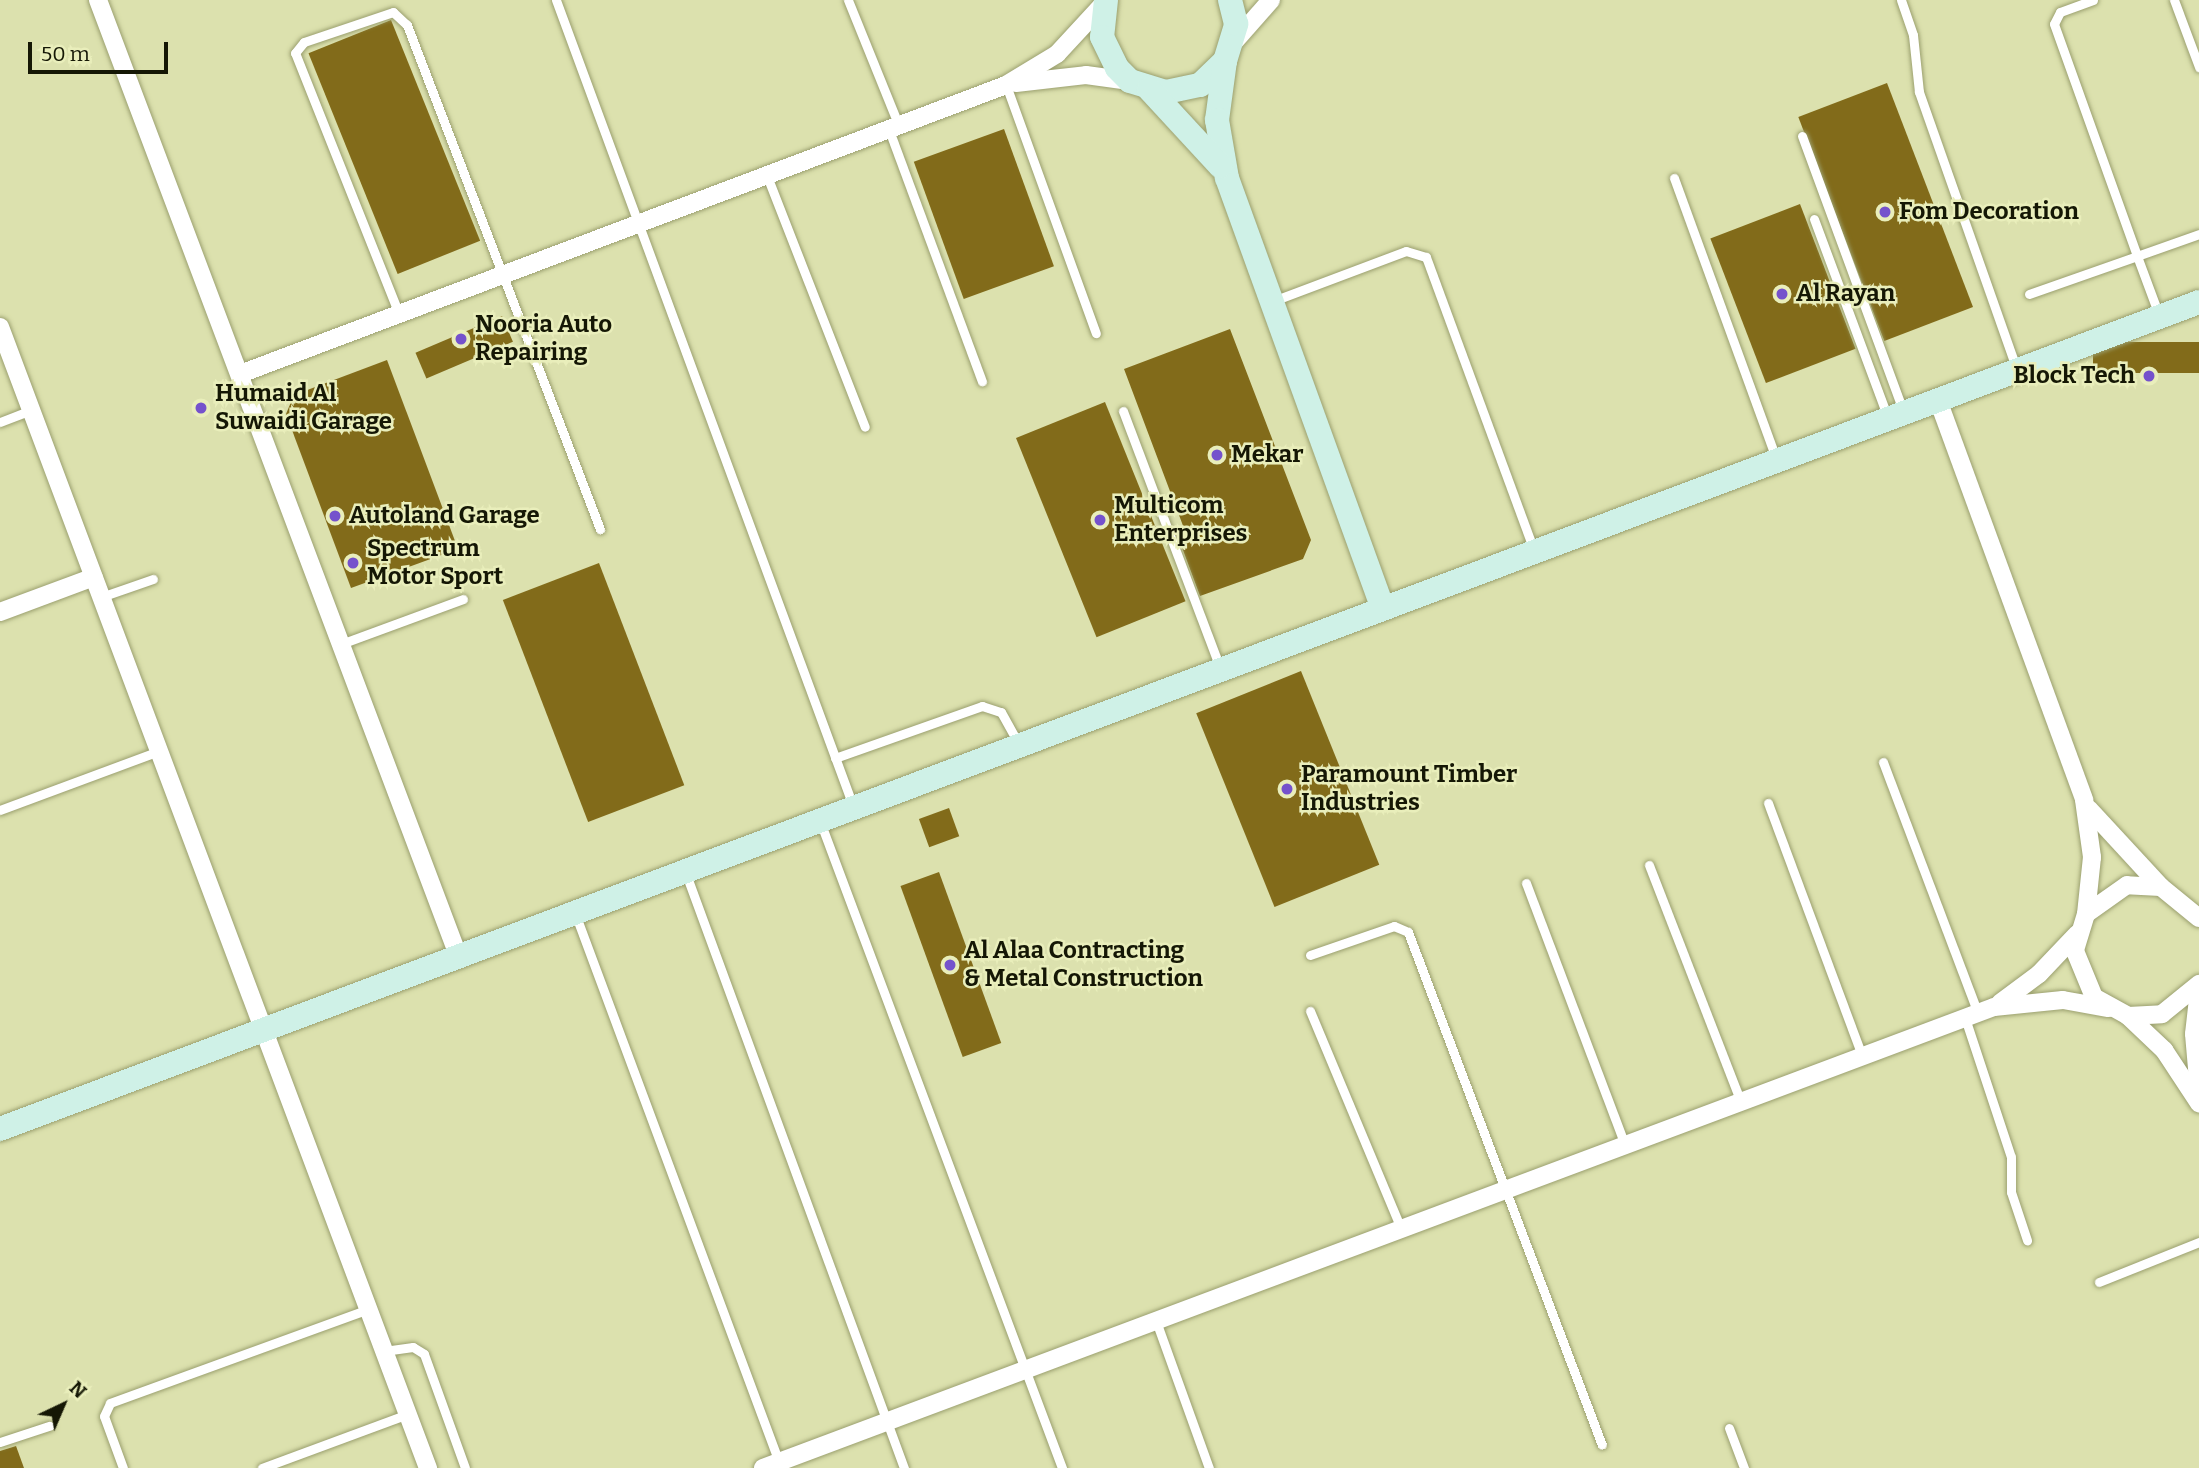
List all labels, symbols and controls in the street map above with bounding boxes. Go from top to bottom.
scale bar [32,28,172,72]
text: 50 m [41,41,90,67]
place label: Fom Decoration [1899,198,2079,226]
marker: Fom Decoration [1877,204,1893,220]
place label: Al Rayan [1796,280,1895,308]
marker: Al Rayan [1774,286,1790,302]
place label: Nooria Auto Repairing [475,311,612,367]
marker: Nooria Auto Repairing [453,331,469,347]
place label: Block Tech [2013,362,2135,390]
marker: Block Tech [2141,368,2157,384]
place label: Humaid Al Suwaidi Garage [215,380,392,436]
marker: Humaid Al Suwaidi Garage [193,400,209,416]
place label: Mekar [1231,441,1303,469]
marker: Mekar [1209,447,1225,463]
place label: Multicom Enterprises [1114,492,1247,548]
place label: Autoland Garage [349,502,540,530]
marker: Autoland Garage [327,508,343,524]
marker: Multicom Enterprises [1092,512,1108,528]
place label: Spectrum Motor Sport [367,535,503,591]
marker: Spectrum Motor Sport [345,555,361,571]
place label: Paramount Timber Industries [1301,761,1517,817]
marker: Paramount Timber Industries [1279,781,1295,797]
place label: Al Alaa Contracting & Metal Construction [964,937,1203,993]
marker: Al Alaa Contracting & Metal Construction [942,957,958,973]
north arrow [28,1370,98,1440]
text: N [65,1376,91,1403]

